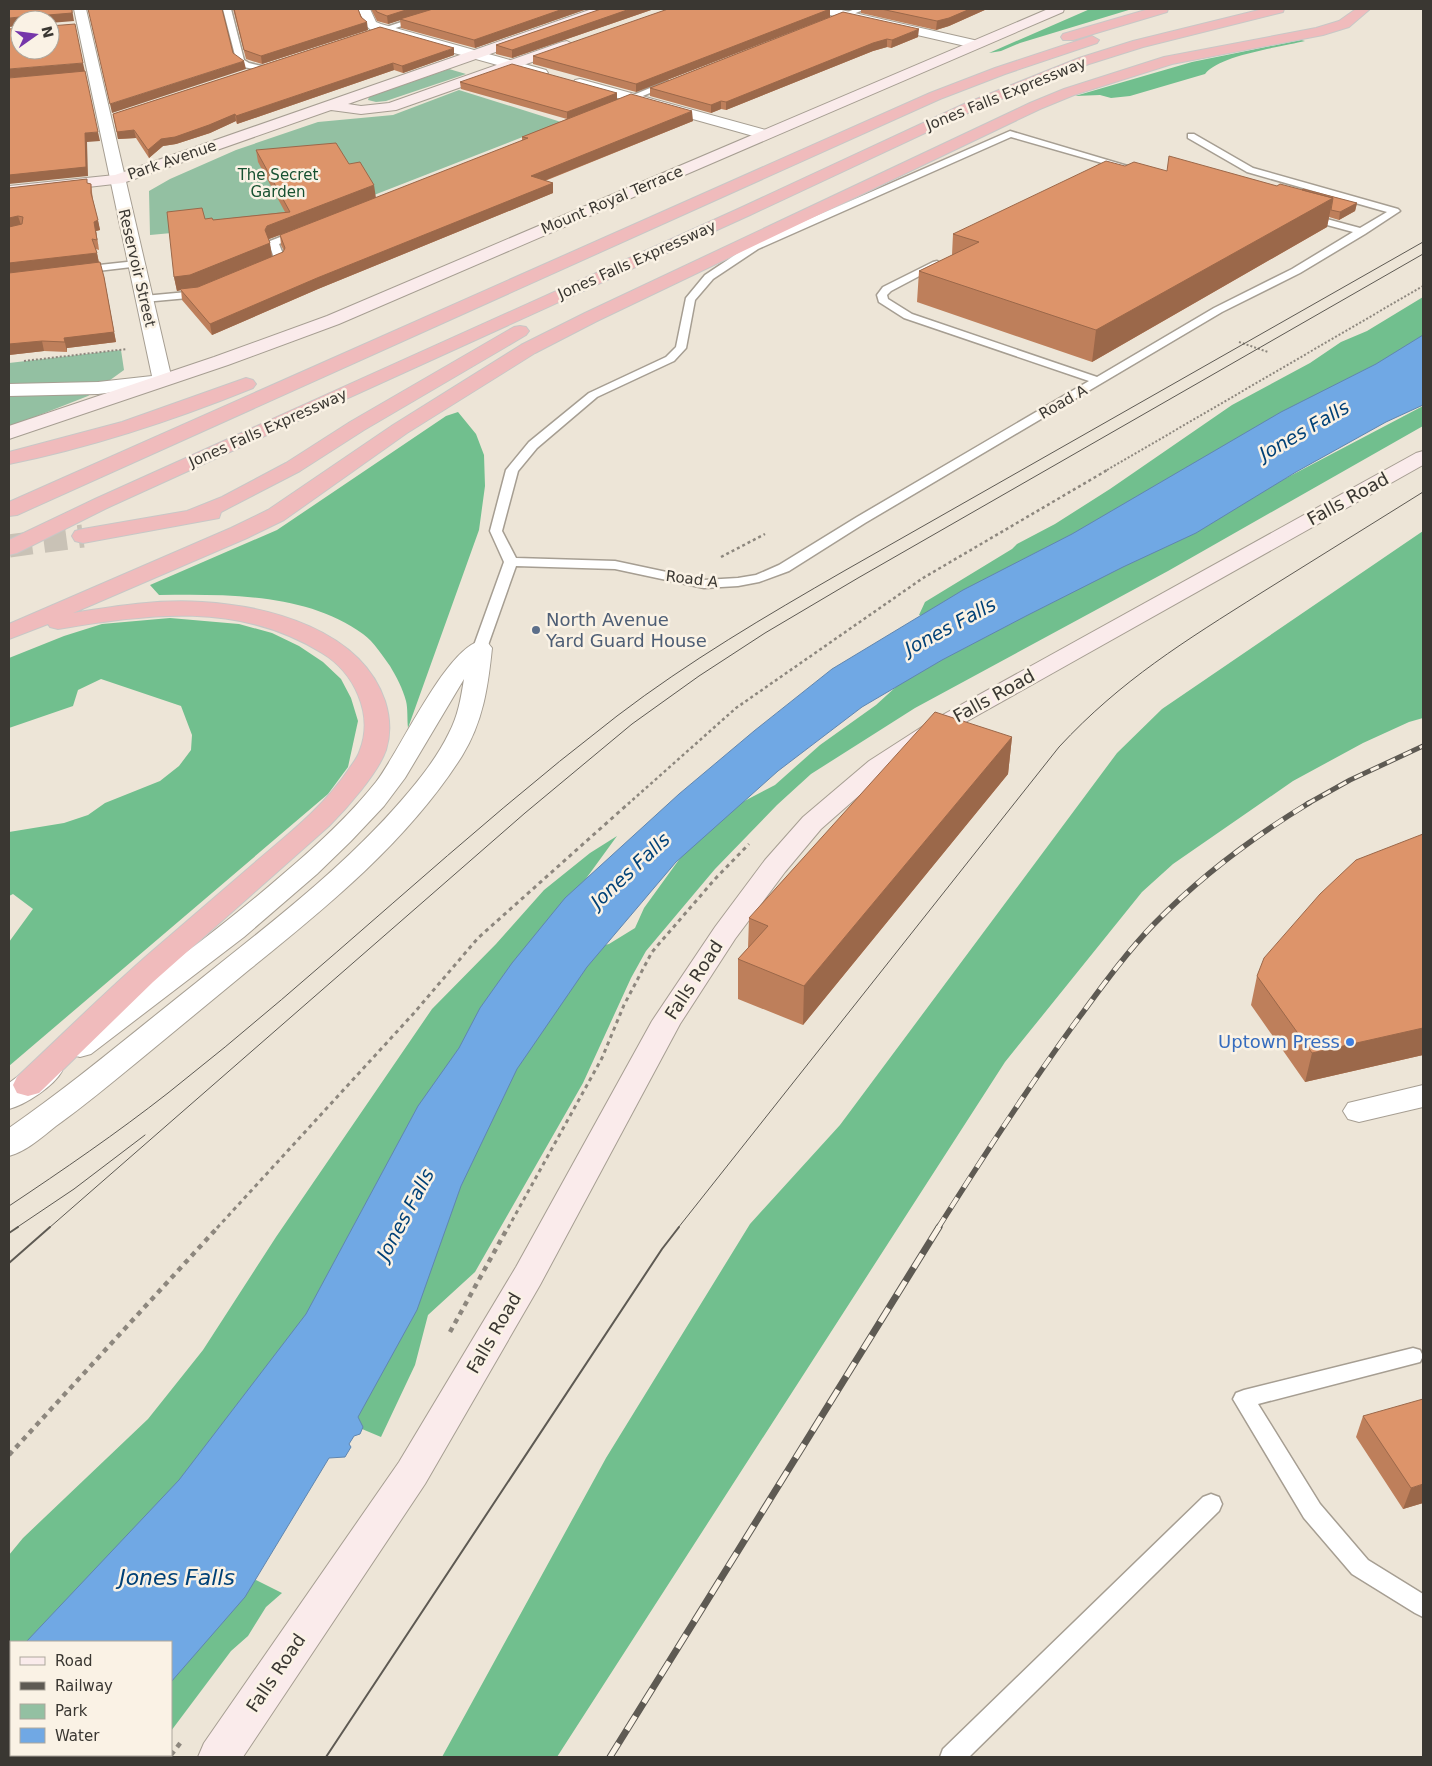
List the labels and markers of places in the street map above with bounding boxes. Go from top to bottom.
place label: North Avenue Yard Guard House [545,609,707,651]
marker: North Avenue Yard Guard House [530,624,542,636]
place label: Uptown Press [1218,1031,1340,1052]
marker: Uptown Press [1344,1036,1356,1048]

